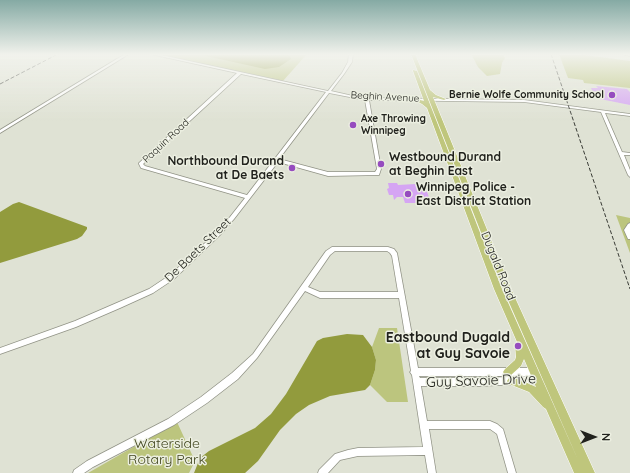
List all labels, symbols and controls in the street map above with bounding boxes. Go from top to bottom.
street label: Beghin Avenue [350,89,420,105]
place label: Bernie Wolfe Community School [449,89,604,101]
marker: Bernie Wolfe Community School [607,90,617,100]
place label: Axe Throwing Winnipeg [361,113,426,136]
street label: Paquin Road [140,116,192,166]
marker: Axe Throwing Winnipeg [348,120,358,130]
place label: Westbound Durand at Beghin East [389,150,501,178]
place label: Northbound Durand at De Baets [168,154,284,182]
marker: Westbound Durand at Beghin East [376,159,386,169]
marker: Northbound Durand at De Baets [287,163,297,173]
place label: Winnipeg Police - East District Station [416,180,531,208]
marker: Winnipeg Police - East District Station [403,189,413,199]
street label: De Baets Street [162,215,234,285]
street label: Dugald Road [478,229,518,303]
place label: Eastbound Dugald at Guy Savoie [386,330,510,362]
marker: Eastbound Dugald at Guy Savoie [513,341,523,351]
street label: Guy Savoie Drive [426,371,536,391]
north arrow [574,417,614,457]
text: N [599,433,613,441]
park label: Waterside Rotary Park [128,436,206,468]

